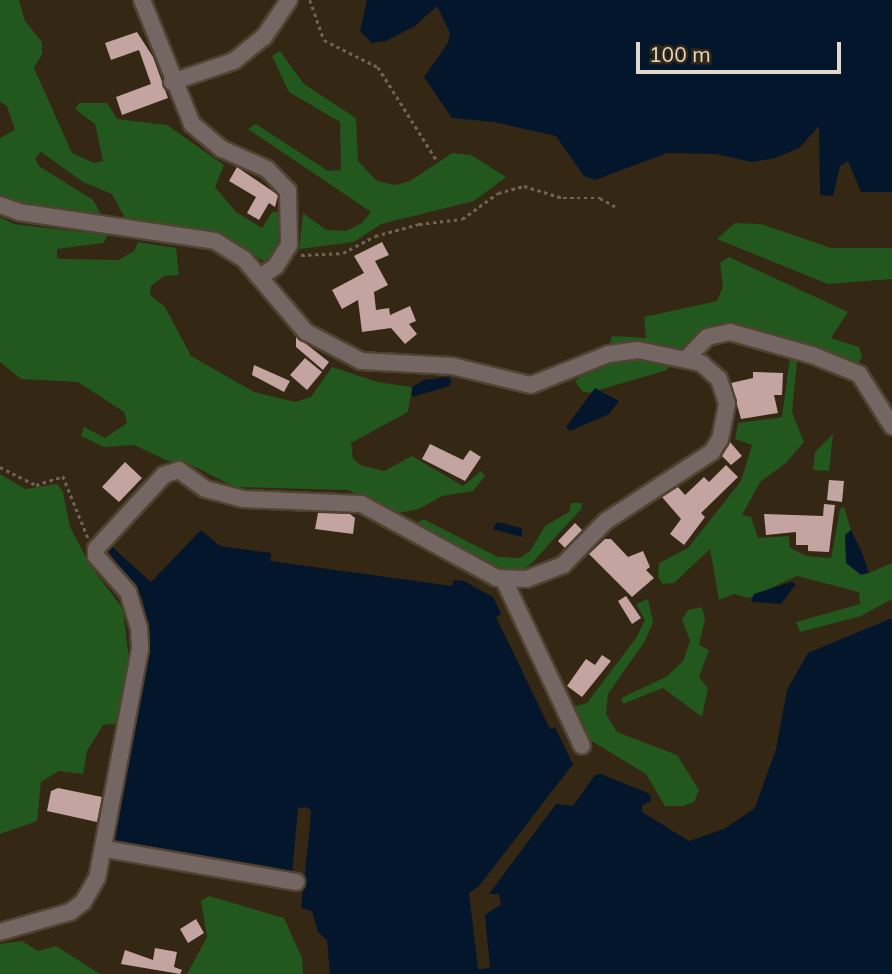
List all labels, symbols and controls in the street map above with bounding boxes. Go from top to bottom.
scale bar [640,28,845,72]
text: 100 m [649,41,711,67]

